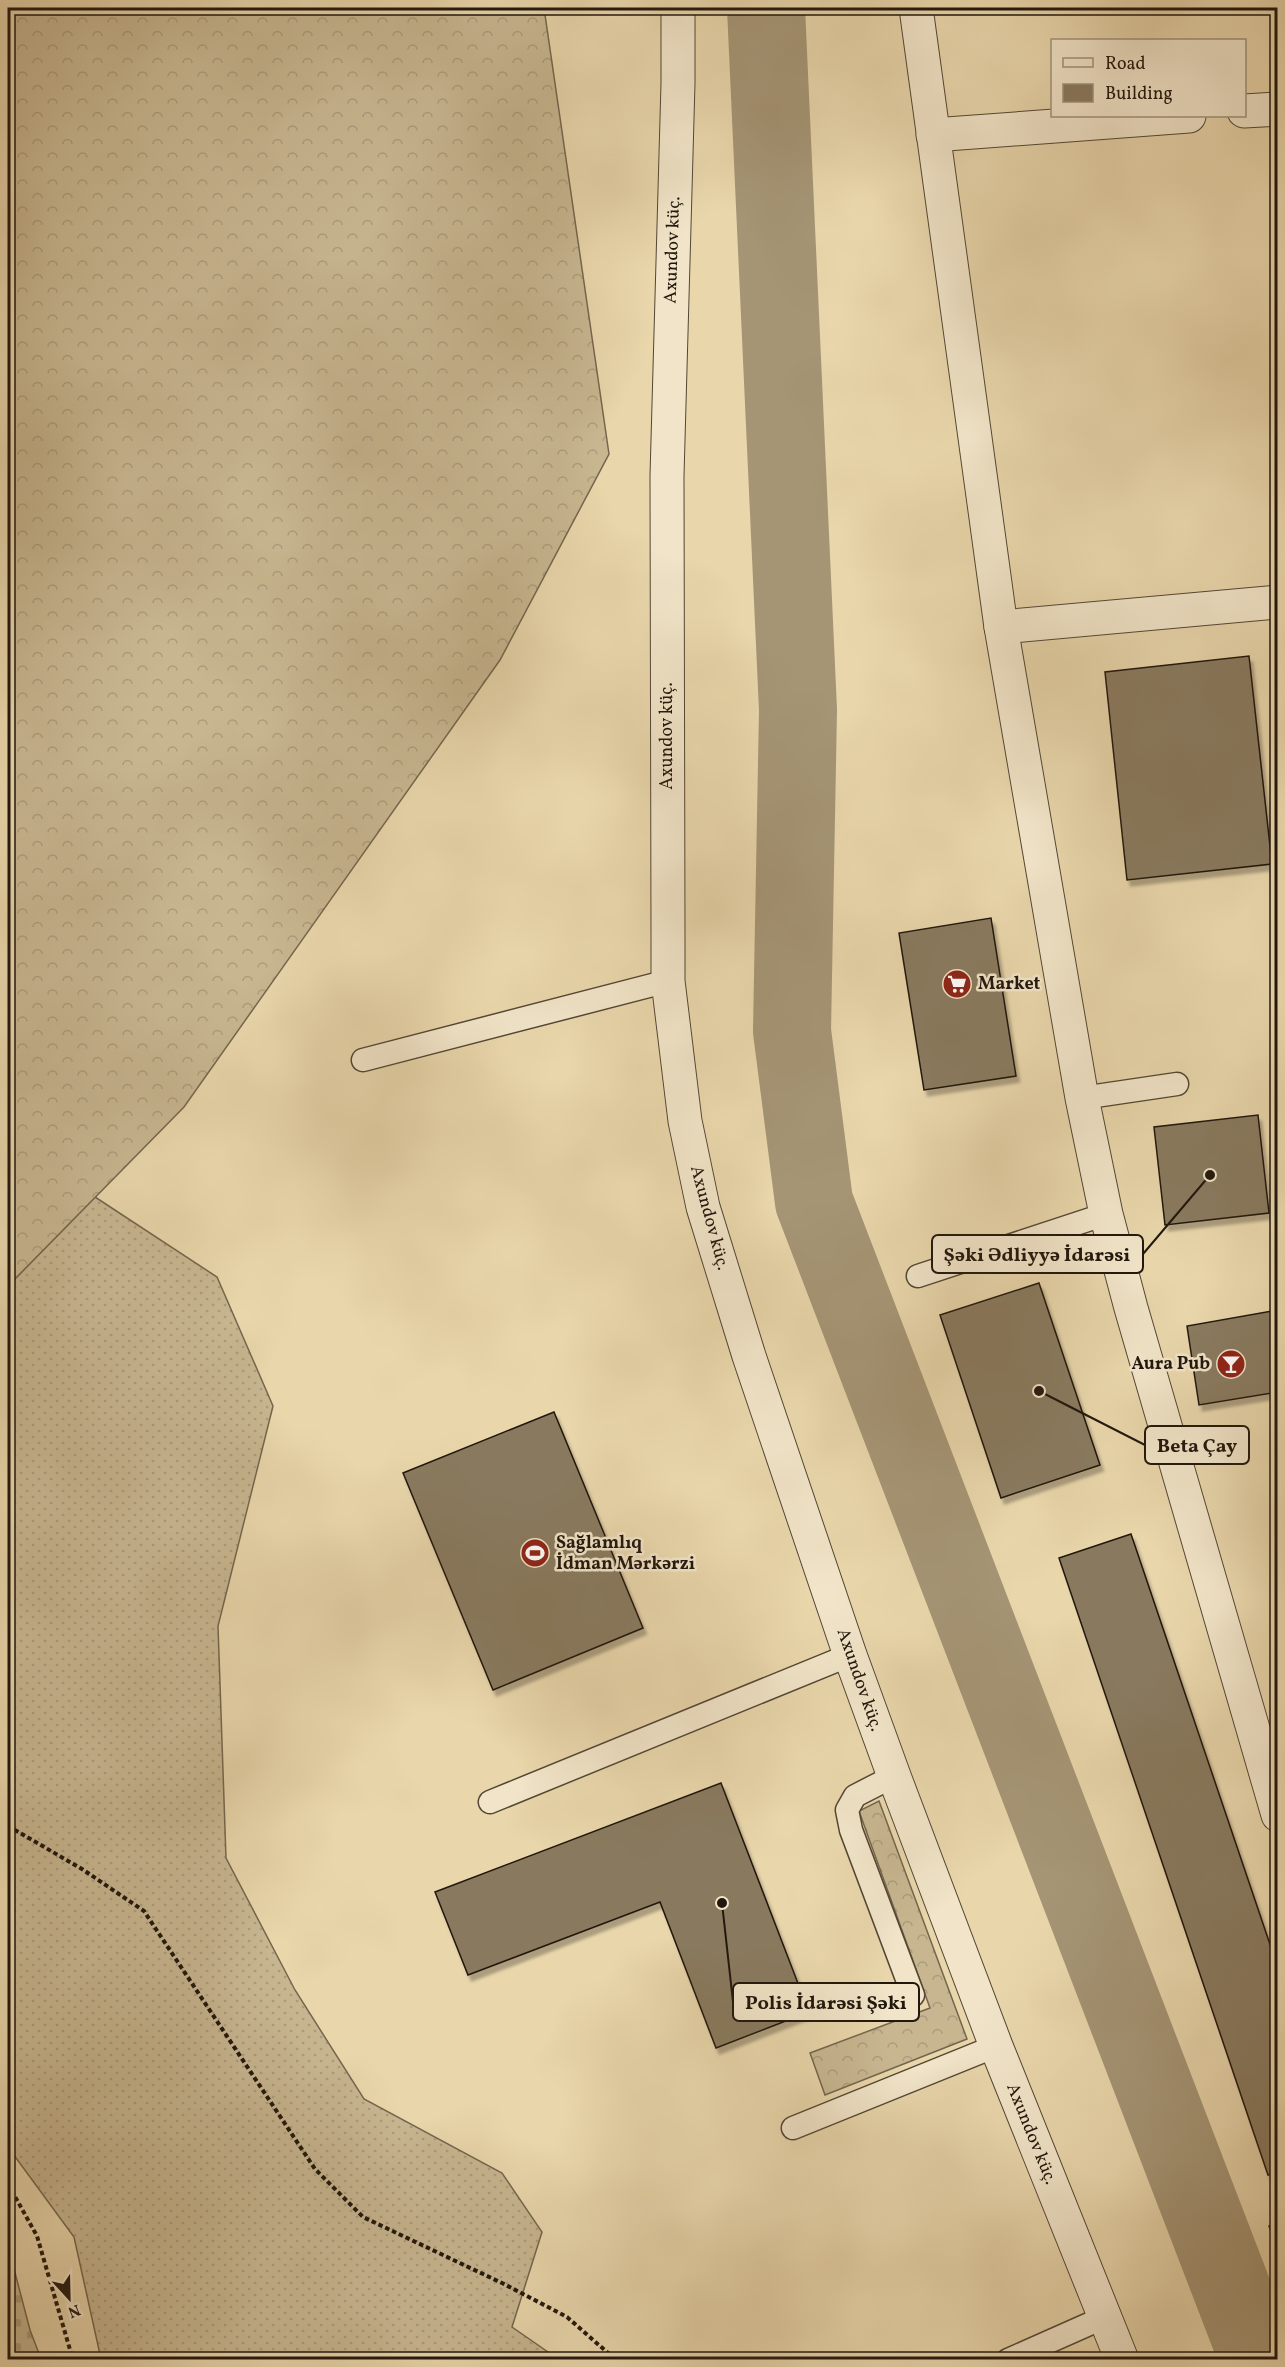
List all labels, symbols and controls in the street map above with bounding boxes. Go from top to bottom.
legend [1051,39,1246,117]
text: Road [1105,52,1146,77]
text: Building [1105,82,1173,107]
street label: Axundov küç. [659,196,687,304]
street label: Axundov küç. [655,682,680,790]
supermarket icon: Market [941,968,973,1000]
place label: Market [978,972,1041,997]
street label: Axundov küç. [683,1163,735,1273]
callout: Şəki Ədliyyə İdarəsi [932,1235,1143,1273]
text: Şəki Ədliyyə İdarəsi [944,1242,1130,1270]
bar icon: Aura Pub [1215,1348,1247,1380]
place label: Aura Pub [1132,1352,1210,1377]
callout: Beta Çay [1145,1426,1249,1464]
text: Beta Çay [1157,1433,1237,1461]
place label: Sağlamlıq İdman Mərkərzi [556,1531,695,1577]
sports icon: Sağlamlıq İdman Mərkərzi [519,1537,551,1569]
street label: Axundov küç. [830,1625,888,1735]
callout: Polis İdarəsi Şəki [733,1983,919,2021]
text: Polis İdarəsi Şəki [745,1990,907,2018]
street label: Axundov küç. [999,2080,1063,2188]
north arrow [39,2268,99,2328]
text: N [64,2298,83,2323]

